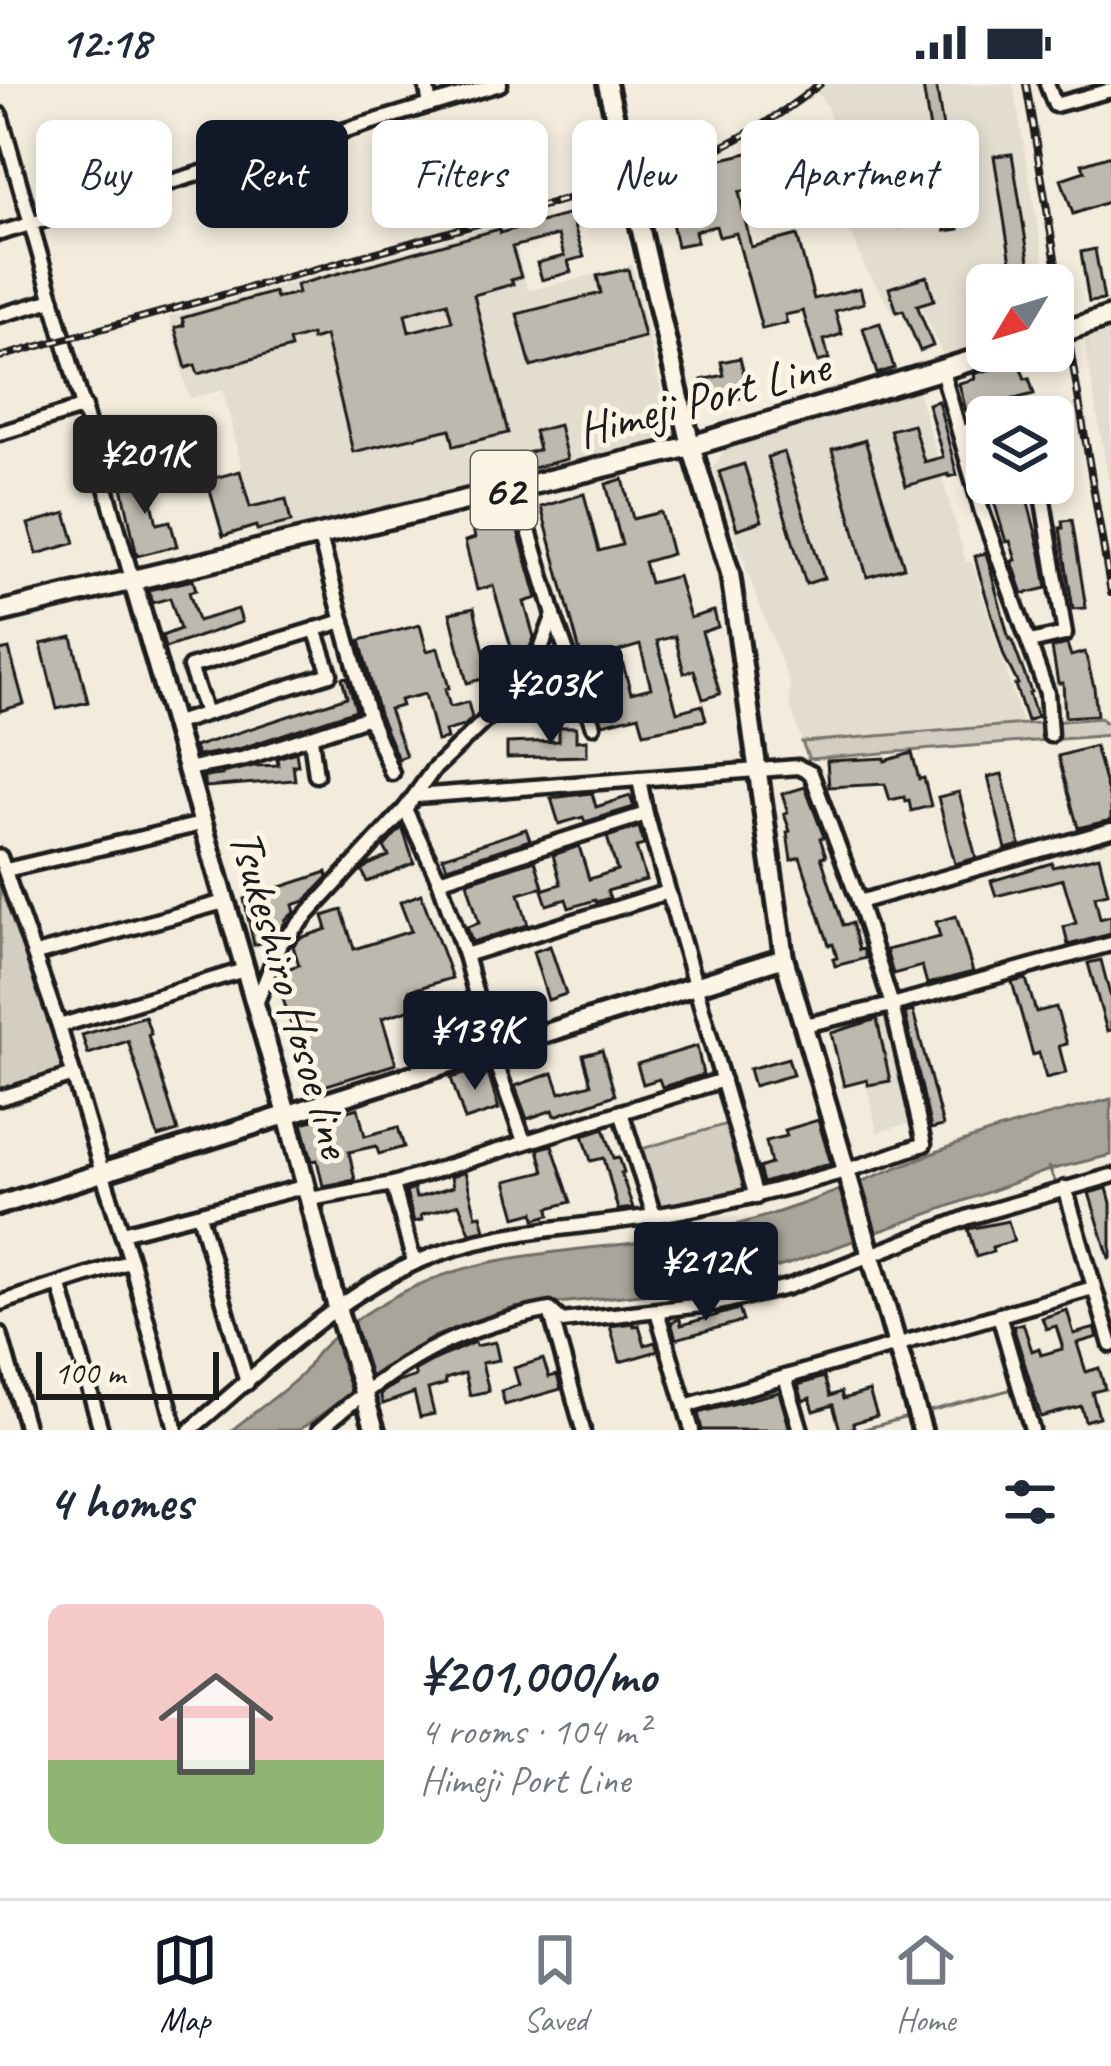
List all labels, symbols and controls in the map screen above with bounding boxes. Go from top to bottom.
text: 12:18 [60,14,150,71]
chip: Buy [36,120,172,228]
chip: Rent [196,120,348,228]
chip: Filters [372,120,548,228]
chip: New [572,120,717,228]
chip: Apartment [741,120,979,228]
north arrow [966,264,1074,372]
map controls [966,264,1074,504]
street label: Himeji Port Line [570,335,839,460]
button: layers [966,396,1074,504]
pin: ¥201K [61,415,229,517]
text: ¥201K [100,429,190,478]
road number: 62 [471,451,537,529]
pin: ¥203K [467,645,635,747]
text: ¥203K [506,659,596,708]
street label: Tsukeshiro Hosoe line [216,822,367,1167]
pin: ¥139K [391,991,559,1093]
text: ¥139K [430,1005,520,1054]
pin: ¥212K [622,1222,790,1324]
text: ¥212K [661,1236,751,1285]
scale bar [36,1346,219,1399]
text: 100 m [54,1352,125,1394]
icon: filters [997,1469,1063,1535]
text: 4 homes [48,1470,192,1534]
text: ¥201,000/mo [420,1643,656,1707]
icon: home [144,1652,288,1796]
text: 4 rooms · 104 m² [420,1707,648,1756]
text: Himeji Port Line [420,1756,630,1805]
tab: Map [152,1927,218,2041]
tab: Saved [522,1927,588,2041]
tab: Home [893,1927,959,2041]

